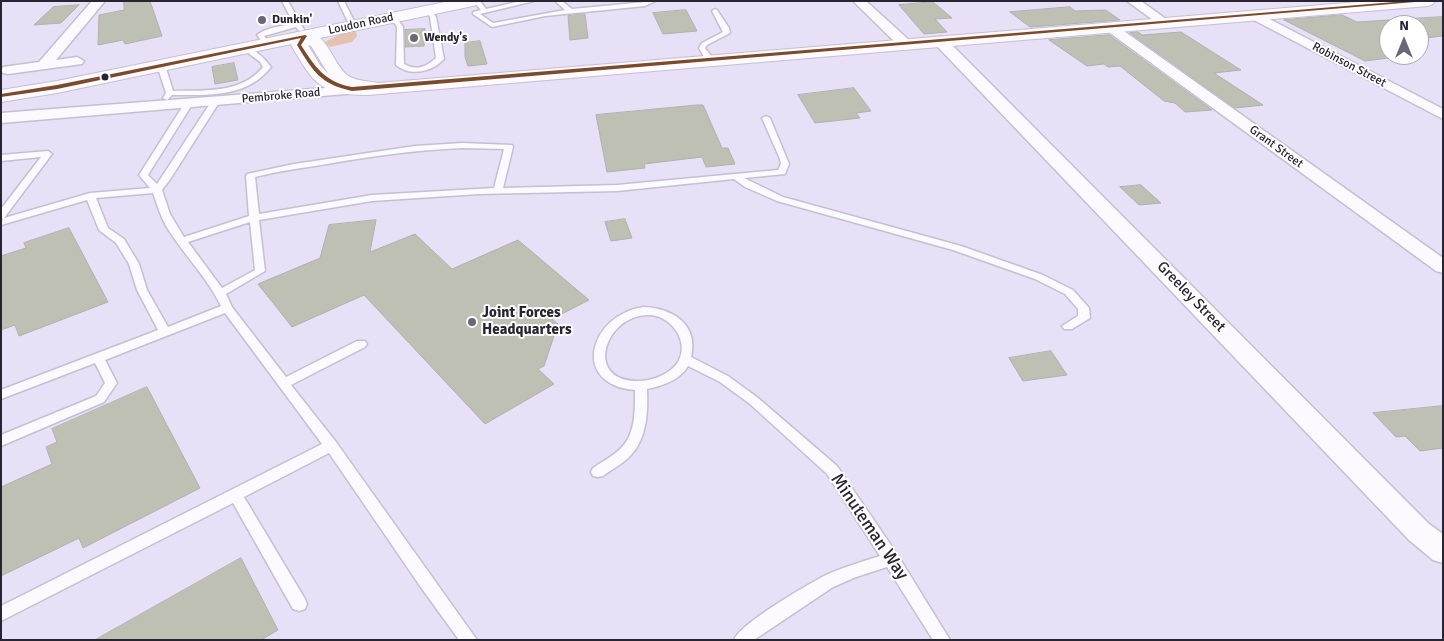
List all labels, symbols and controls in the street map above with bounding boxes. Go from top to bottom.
street label: Loudon Road [327,10,395,38]
place label: Dunkin' [272,13,312,27]
marker: Dunkin' [256,14,268,26]
north arrow [1379,15,1429,65]
text: N [1399,17,1409,34]
place label: Wendy's [424,31,467,45]
marker: Wendy's [408,32,420,44]
street label: Robinson Street [1310,40,1388,90]
unlabelled marker [100,72,110,82]
street label: Pembroke Road [241,85,321,107]
street label: Grant Street [1246,123,1306,171]
street label: Greeley Street [1153,258,1229,336]
place label: Joint Forces Headquarters [482,304,572,339]
marker: Joint Forces Headquarters [466,316,478,328]
street label: Minuteman Way [826,470,912,584]

